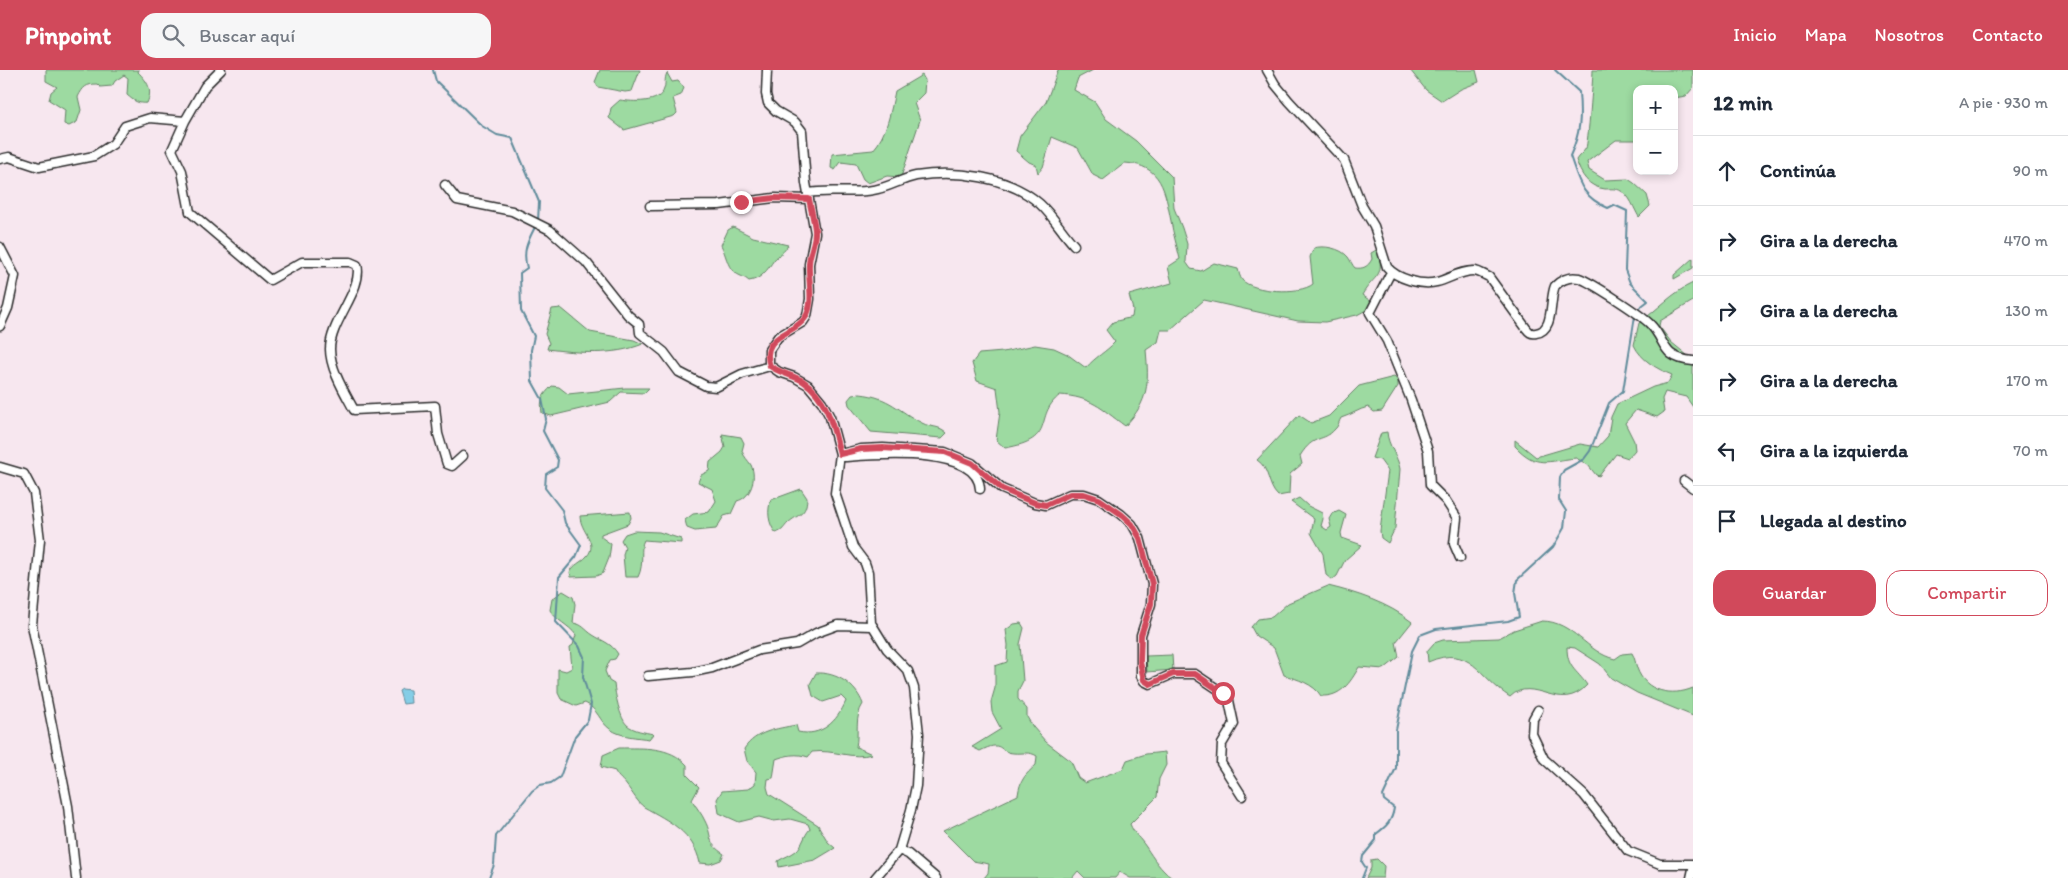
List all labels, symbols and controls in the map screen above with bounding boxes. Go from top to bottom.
search box [141,13,491,58]
text: Pinpoint [25,21,111,50]
icon: search [159,21,187,49]
text: Buscar aquí [199,24,295,47]
text: Inicio [1733,24,1777,46]
text: Mapa [1805,24,1847,46]
text: Nosotros [1875,24,1944,46]
text: Contacto [1972,24,2043,46]
map controls [1633,85,1678,175]
button: + [1633,85,1678,130]
text: 12 min [1713,90,1773,115]
text: A pie · 930 m [1959,93,2048,112]
button: − [1633,130,1678,175]
icon: ahead [1713,157,1741,185]
text: Continúa [1760,159,1836,182]
text: 90 m [2013,161,2048,180]
route end [730,191,753,214]
icon: right [1713,227,1741,255]
text: Gira a la derecha [1760,229,1898,252]
text: 470 m [2004,231,2048,250]
icon: right [1713,297,1741,325]
text: Gira a la derecha [1760,299,1898,322]
text: 130 m [2005,301,2048,320]
icon: right [1713,367,1741,395]
text: Gira a la derecha [1760,369,1898,392]
text: 170 m [2006,371,2048,390]
icon: left [1713,437,1741,465]
text: Gira a la izquierda [1760,439,1908,462]
text: 70 m [2013,441,2048,460]
icon: arrive [1713,507,1741,535]
text: Llegada al destino [1760,509,1907,532]
button: Guardar [1713,570,1876,616]
button: Compartir [1886,570,2048,616]
route start [1212,682,1235,705]

